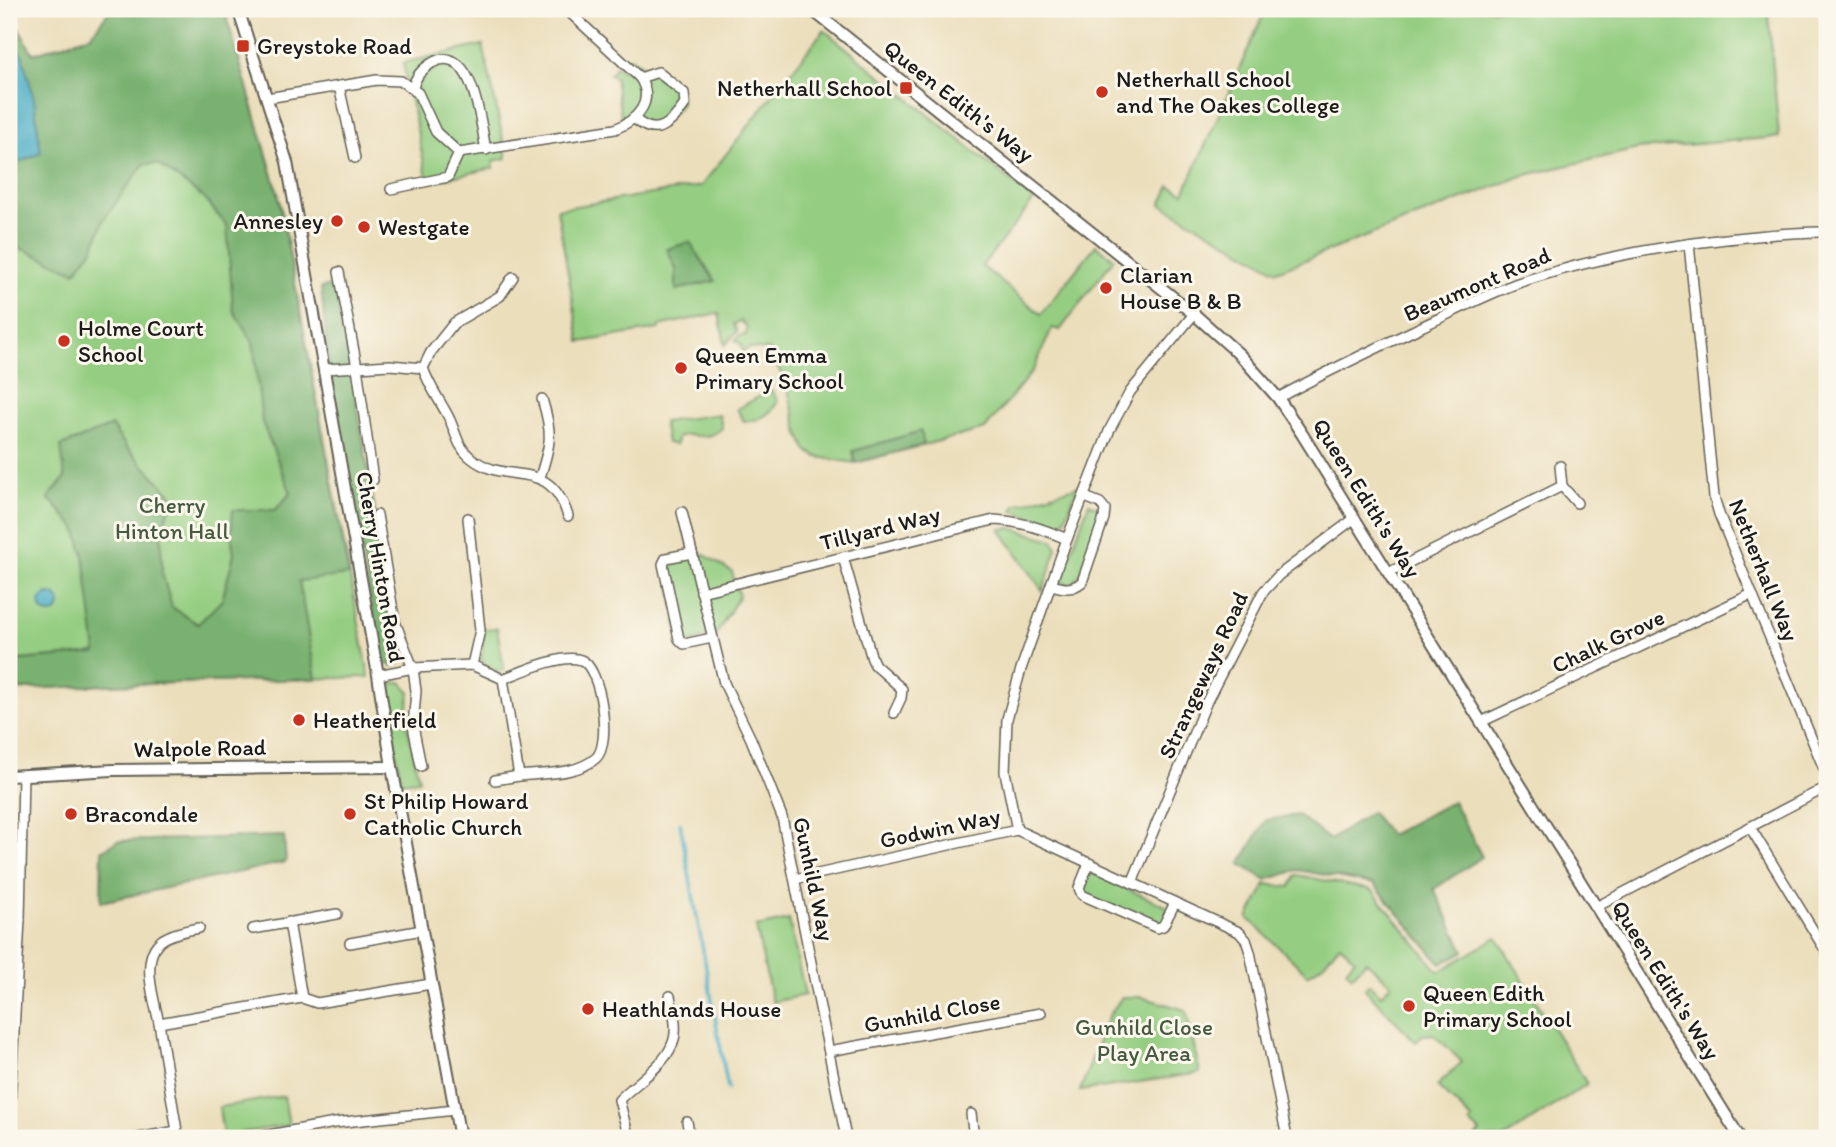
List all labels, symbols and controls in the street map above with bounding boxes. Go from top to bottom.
place label: Greystoke Road [257,32,412,60]
street label: Queen Edith's Way [878,34,1040,168]
marker: Greystoke Road [235,38,251,54]
place label: Netherhall School and The Oakes College [1116,65,1340,119]
place label: Netherhall School [717,74,892,102]
marker: Netherhall School [898,80,914,96]
marker: Netherhall School and The Oakes College [1094,84,1110,100]
place label: Annesley [233,207,323,235]
marker: Annesley [329,213,345,229]
place label: Westgate [378,213,470,241]
marker: Westgate [356,219,372,235]
street label: Beaumont Road [1399,240,1555,328]
place label: Clarian House B & B [1120,261,1242,315]
marker: Clarian House B & B [1098,280,1114,296]
place label: Holme Court School [78,314,204,368]
marker: Holme Court School [56,333,72,349]
place label: Queen Emma Primary School [695,341,844,395]
marker: Queen Emma Primary School [673,360,689,376]
street label: Queen Edith's Way [1307,413,1427,583]
street label: Cherry Hinton Road [350,469,412,665]
park label: Cherry Hinton Hall [115,491,230,545]
street label: Netherhall Way [1723,495,1805,645]
street label: Tillyard Way [817,499,943,556]
street label: Strangeways Road [1152,587,1254,763]
street label: Chalk Grove [1547,603,1669,679]
place label: Heatherfield [313,706,436,734]
marker: Heatherfield [291,712,307,728]
street label: Walpole Road [133,733,267,763]
place label: St Philip Howard Catholic Church [364,787,529,841]
place label: Bracondale [85,800,198,828]
street label: Godwin Way [877,802,1003,854]
marker: Bracondale [63,806,79,822]
marker: St Philip Howard Catholic Church [342,806,358,822]
street label: Gunhild Way [787,814,841,944]
street label: Queen Edith's Way [1606,895,1726,1065]
place label: Queen Edith Primary School [1423,979,1572,1033]
street label: Gunhild Close [862,987,1002,1039]
place label: Heathlands House [602,995,781,1023]
marker: Queen Edith Primary School [1401,998,1417,1014]
marker: Heathlands House [580,1001,596,1017]
park label: Gunhild Close Play Area [1075,1013,1213,1067]

